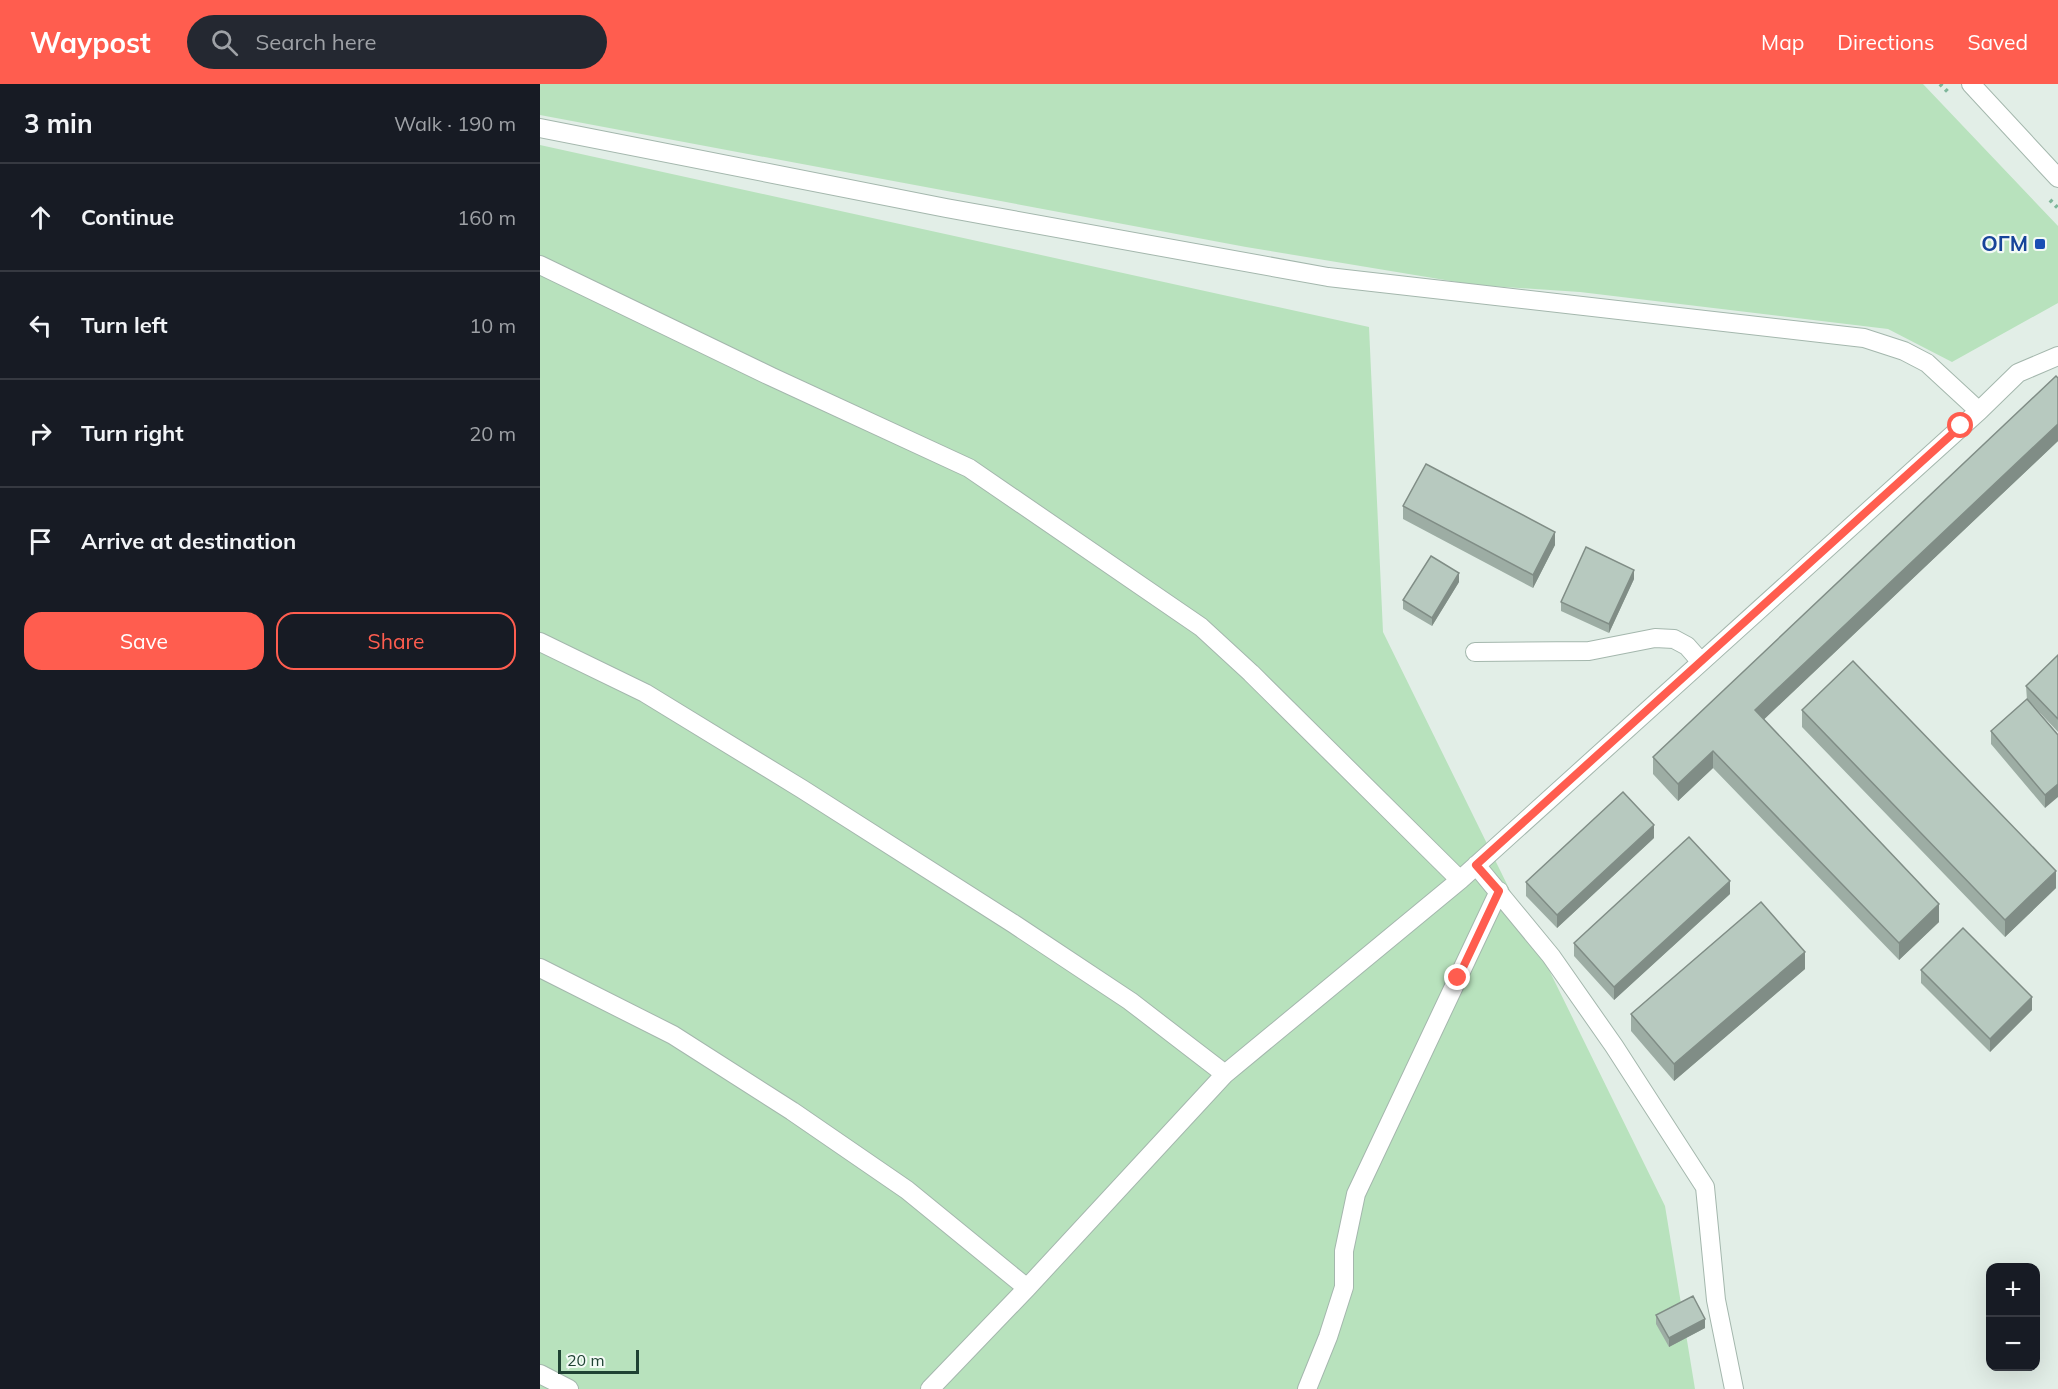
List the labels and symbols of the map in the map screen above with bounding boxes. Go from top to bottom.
place label: ОГМ [1981,230,2028,256]
marker: ОГМ [2033,237,2047,251]
route start [1947,412,1973,438]
route end [1444,964,1470,990]
scale bar [558,1347,639,1374]

